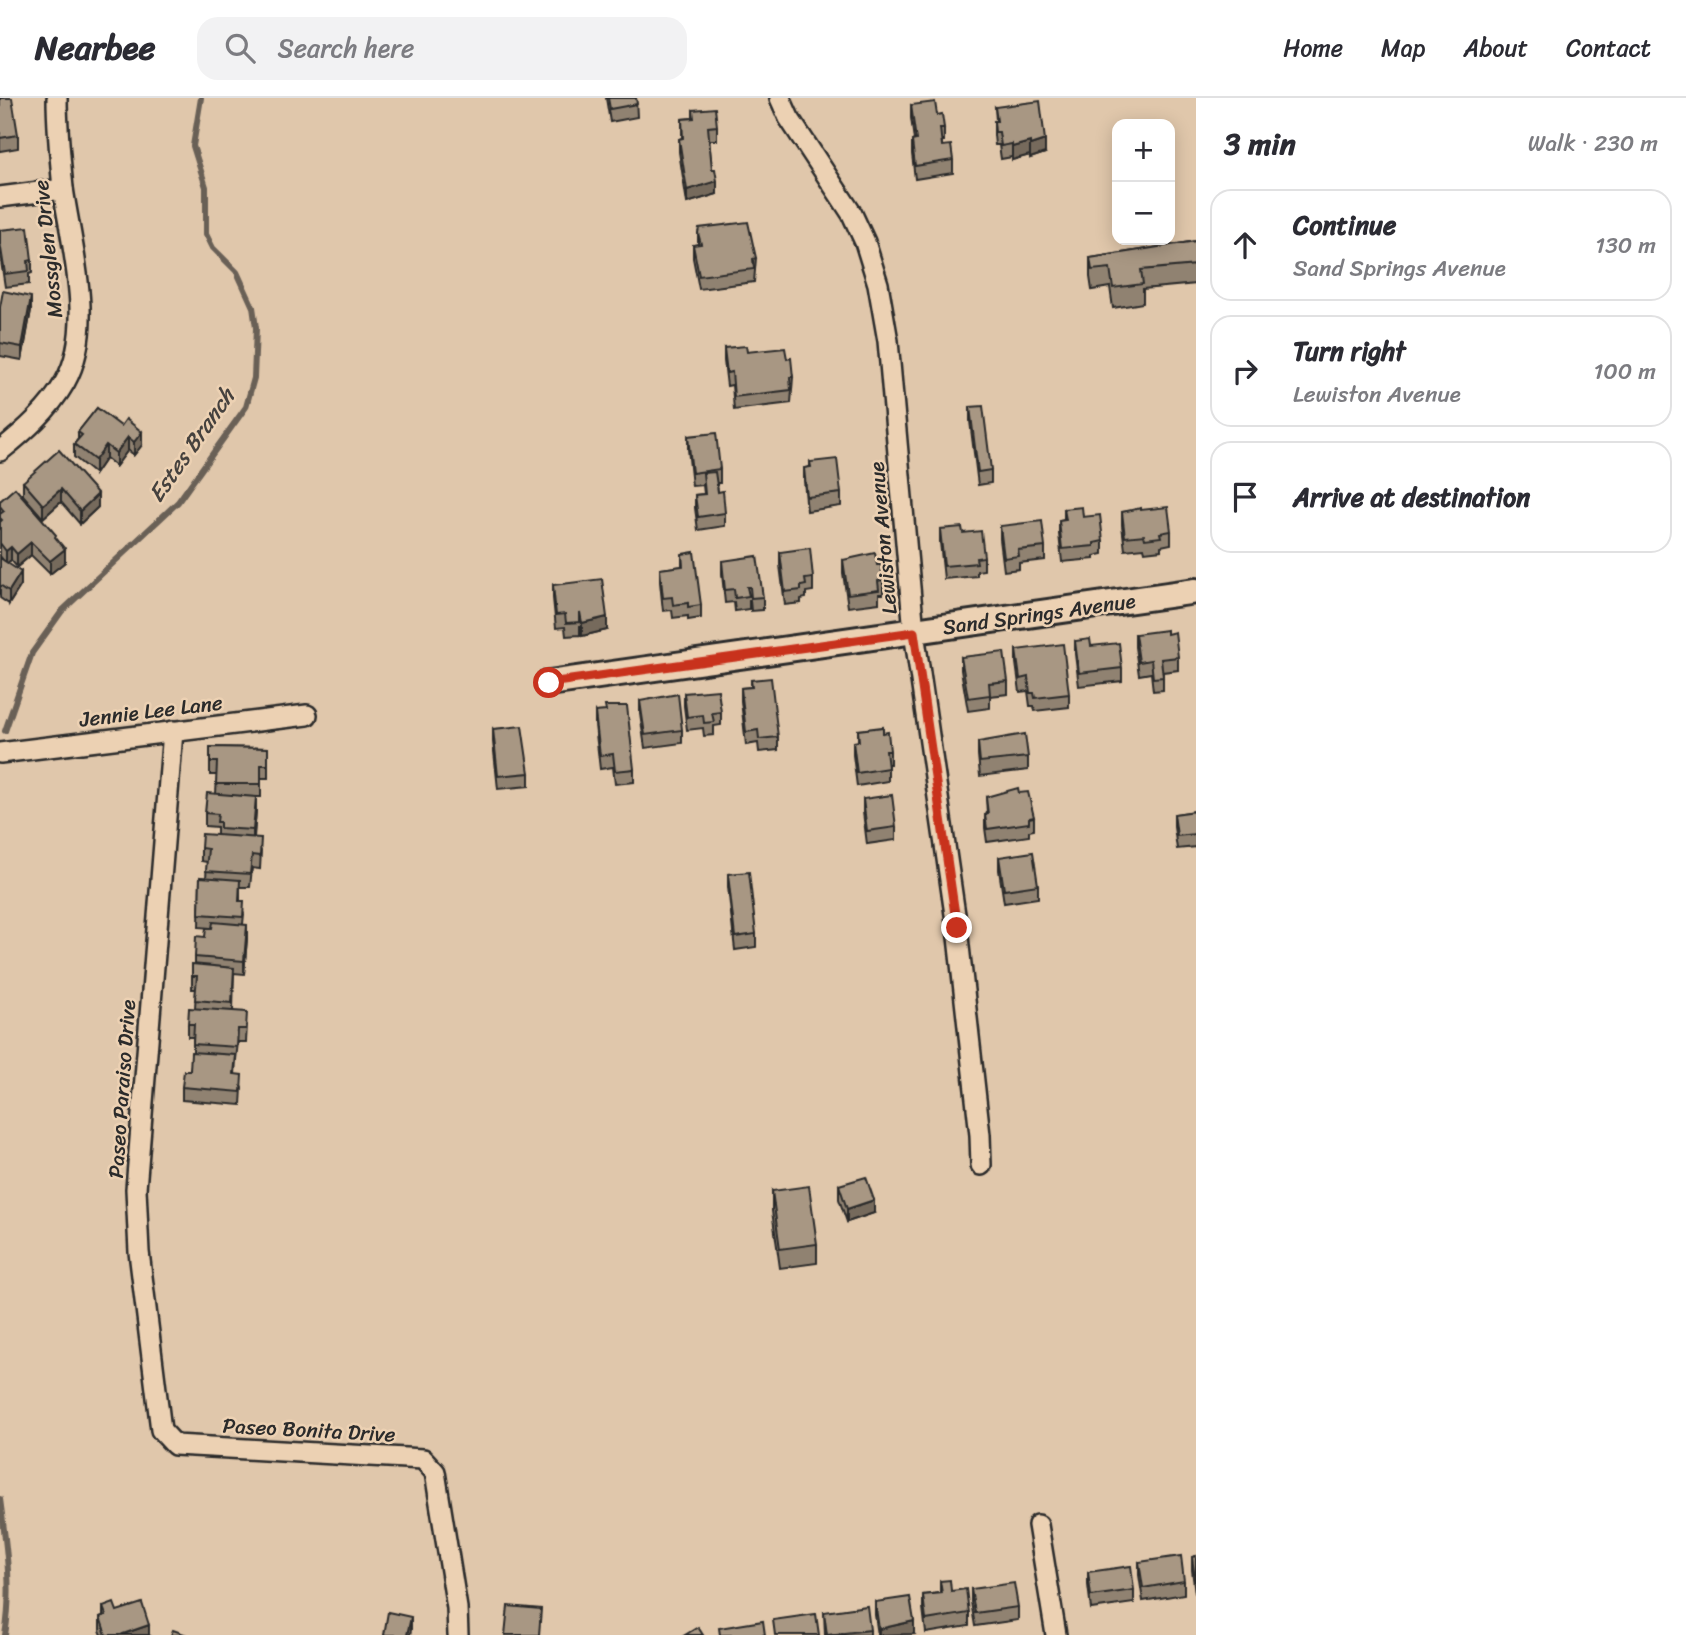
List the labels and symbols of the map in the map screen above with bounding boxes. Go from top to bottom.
street label: Mossglen Drive [22,178,74,320]
water label: Estes Branch [137,378,247,511]
street label: Lewiston Avenue [857,460,909,616]
street label: Sand Springs Avenue [940,582,1138,646]
route start [533,667,564,698]
street label: Jennie Lee Lane [76,683,225,739]
route end [941,912,972,943]
street label: Paseo Paraiso Drive [97,998,147,1180]
street label: Paseo Bonita Drive [222,1407,396,1454]

